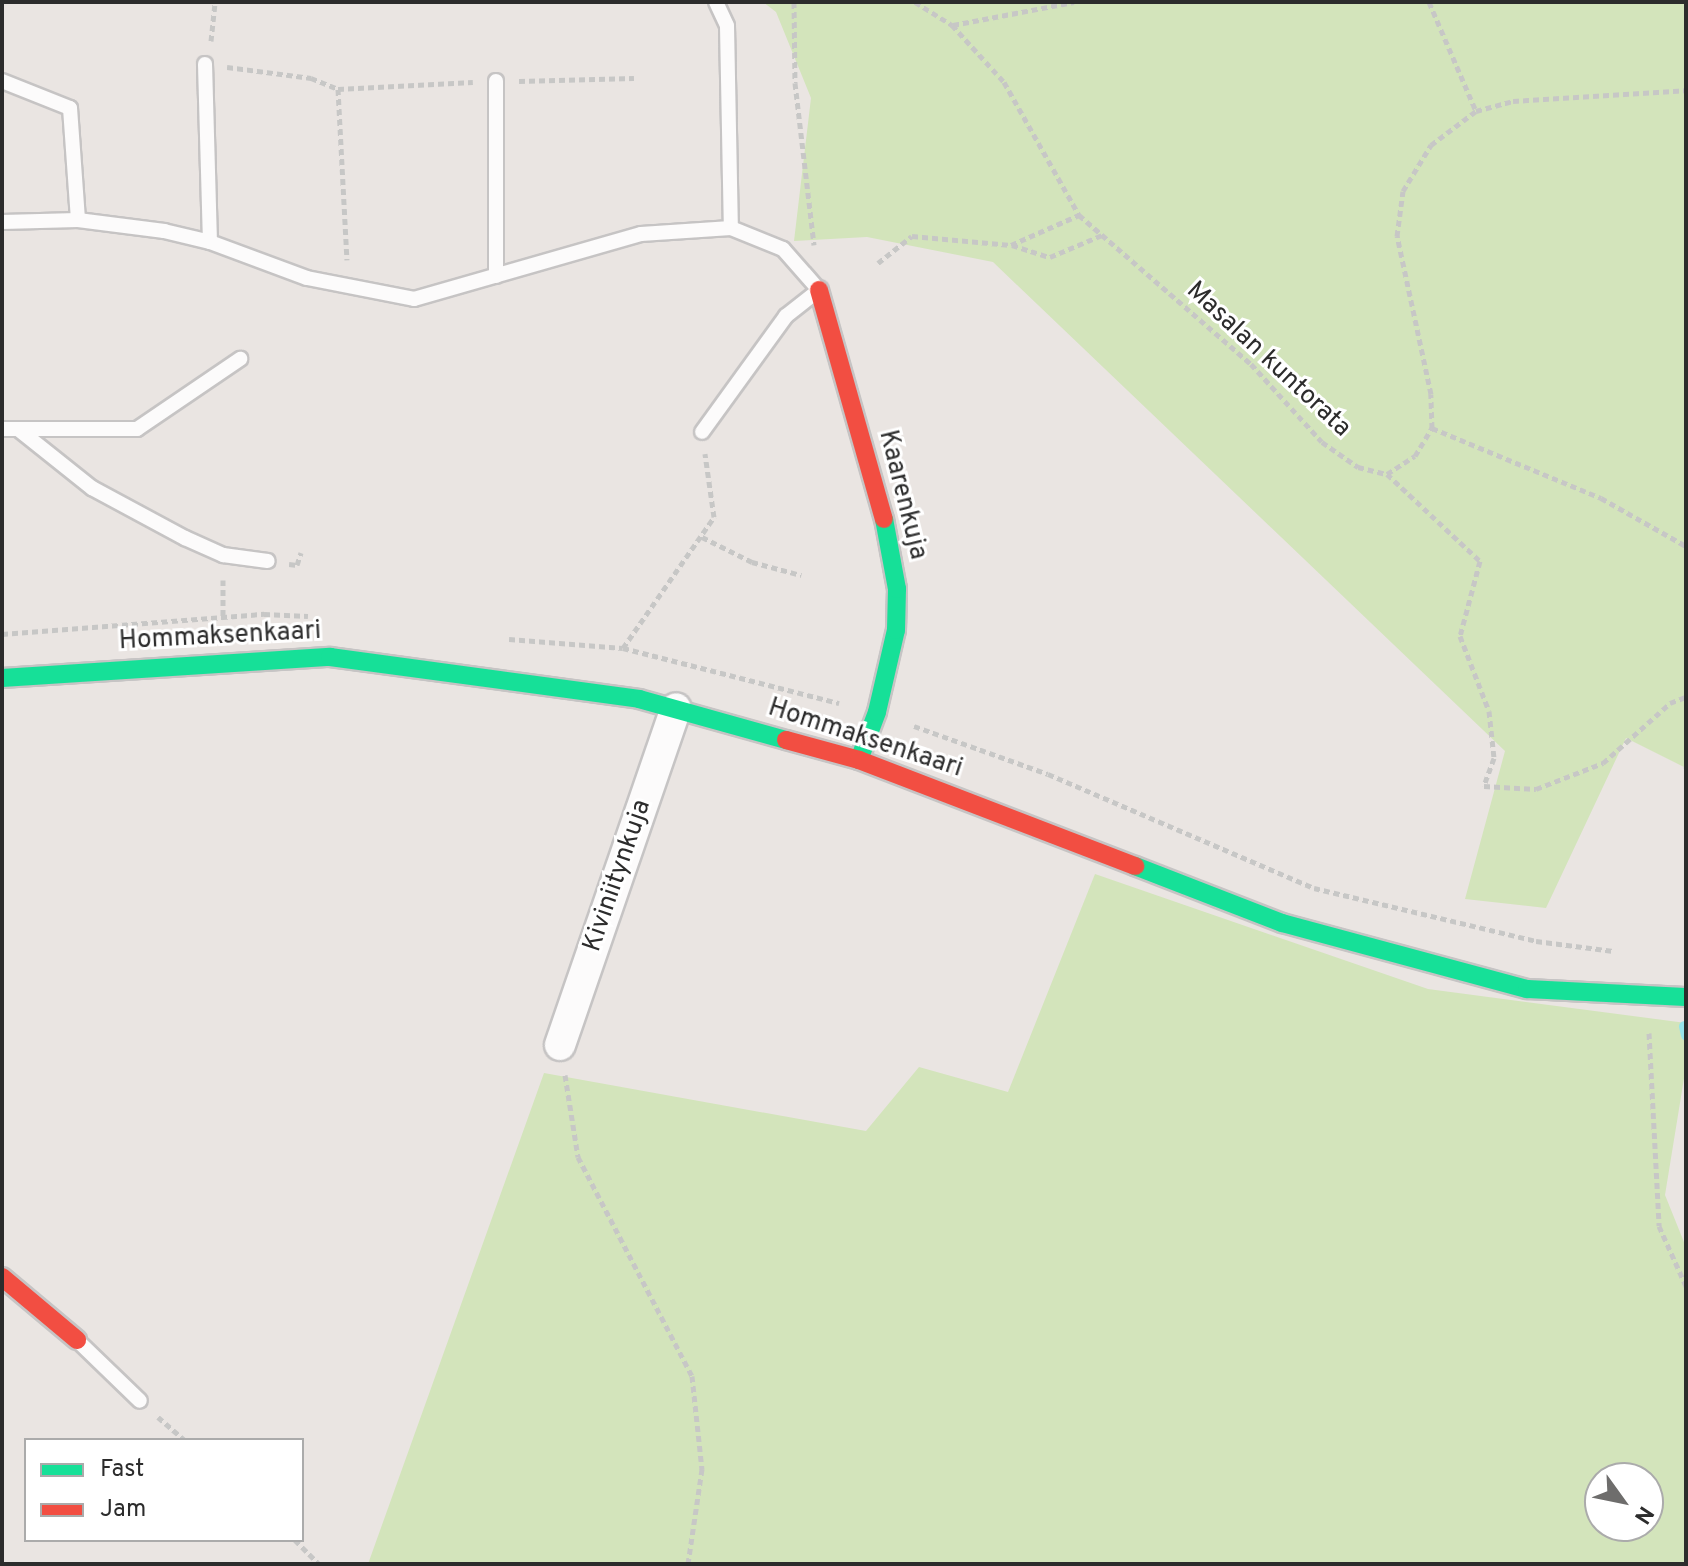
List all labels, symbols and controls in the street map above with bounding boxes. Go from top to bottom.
street label: Masalan kuntorata [1179,276,1357,444]
street label: Kaarenkuja [871,427,933,563]
street label: Hommaksenkaari [118,616,322,658]
street label: Hommaksenkaari [764,693,966,785]
street label: Kiviniitynkuja [577,796,659,956]
legend [24,1438,304,1542]
text: Fast [100,1455,144,1485]
north arrow [1584,1462,1664,1542]
text: Jam [100,1495,146,1525]
text: N [1627,1500,1658,1528]

